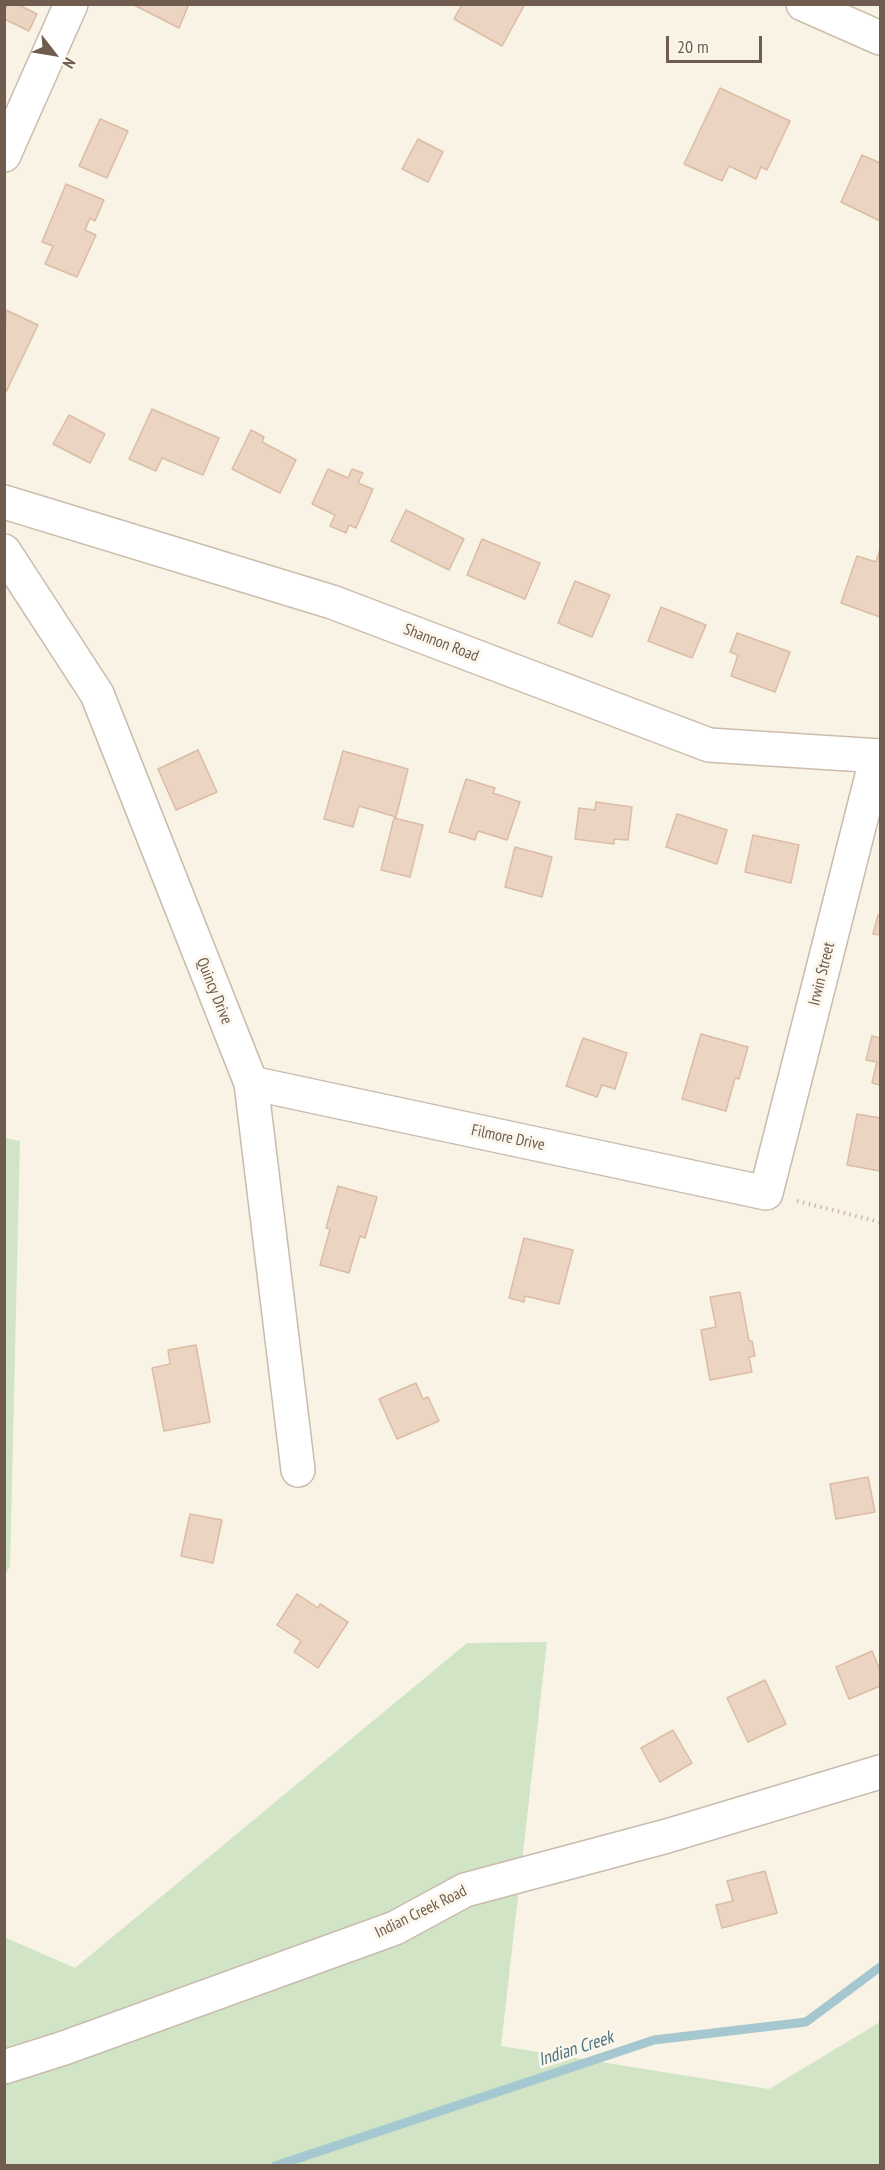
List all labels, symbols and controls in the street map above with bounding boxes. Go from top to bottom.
north arrow [24,24,84,84]
scale bar [669,24,765,62]
text: 20 m [677,35,709,58]
text: N [59,54,80,72]
street label: Shannon Road [401,620,481,666]
street label: Irwin Street [805,940,839,1008]
street label: Quincy Drive [192,955,236,1027]
street label: Filmore Drive [470,1121,546,1155]
street label: Indian Creek Road [372,1882,470,1942]
water label: Indian Creek [536,2027,616,2071]

